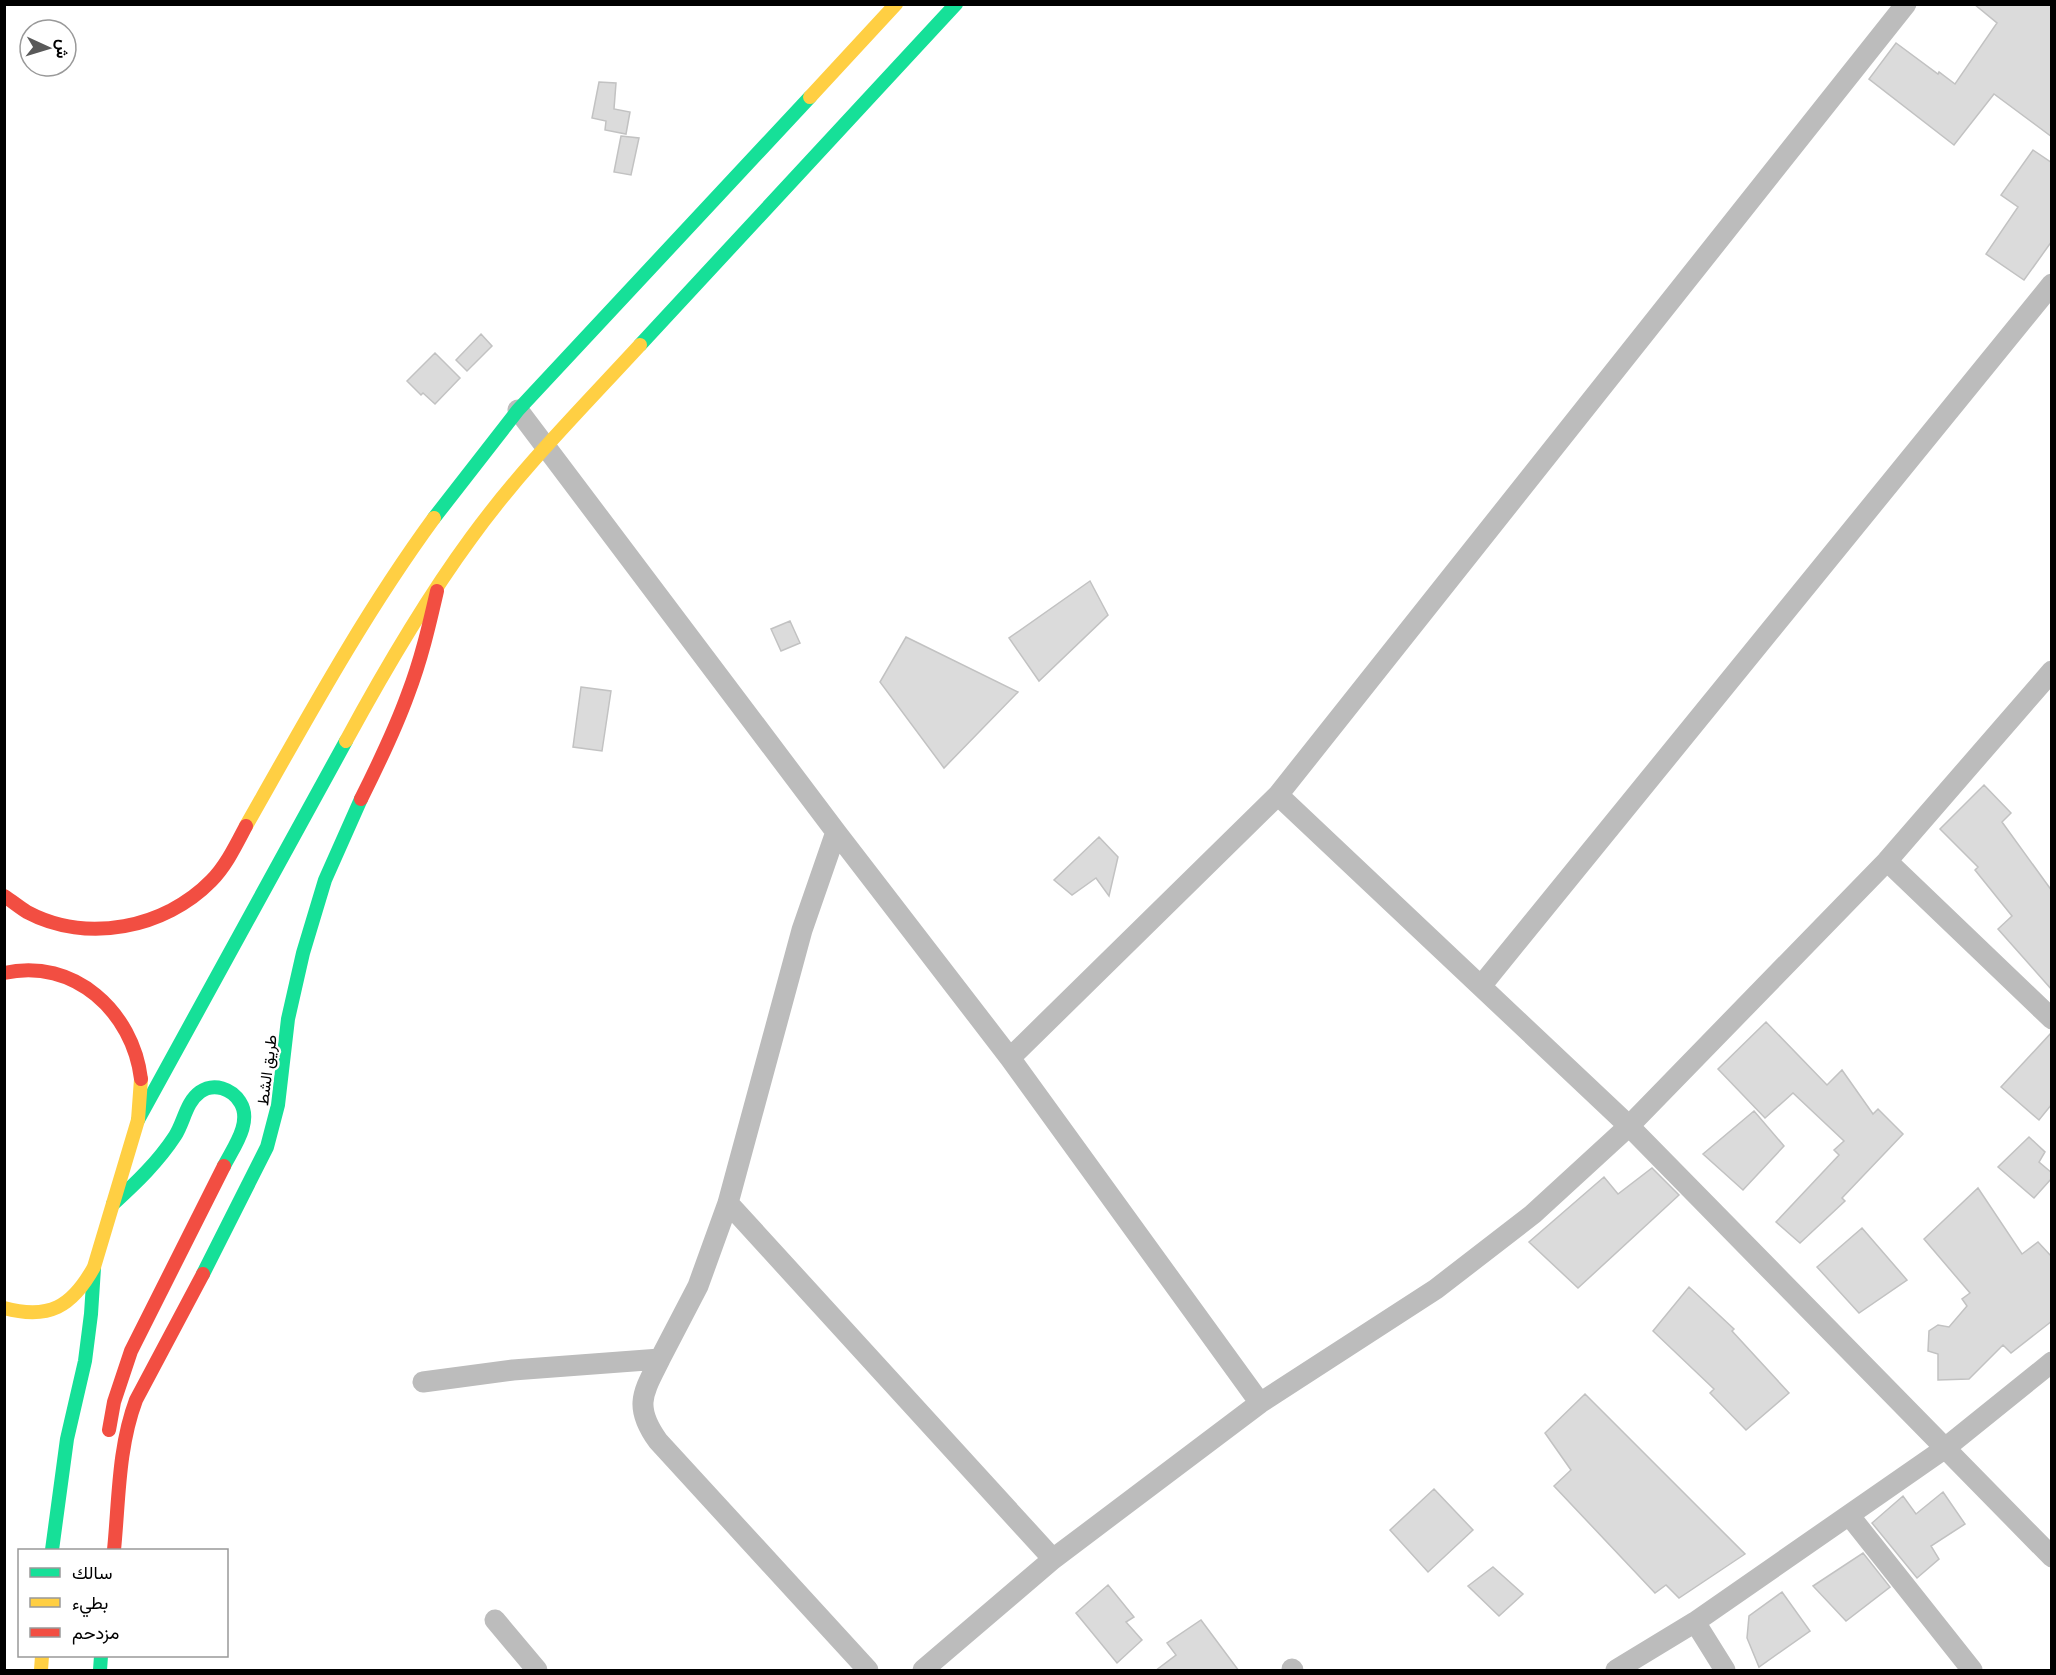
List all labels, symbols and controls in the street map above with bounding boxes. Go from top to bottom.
north arrow [18,18,78,78]
text: ش [52,39,74,59]
street label: طريق الشط [252,1033,282,1107]
legend [18,1549,228,1657]
text: سالك [72,1561,112,1583]
text: بطيء [72,1591,108,1618]
text: مزدحم [72,1621,119,1645]

